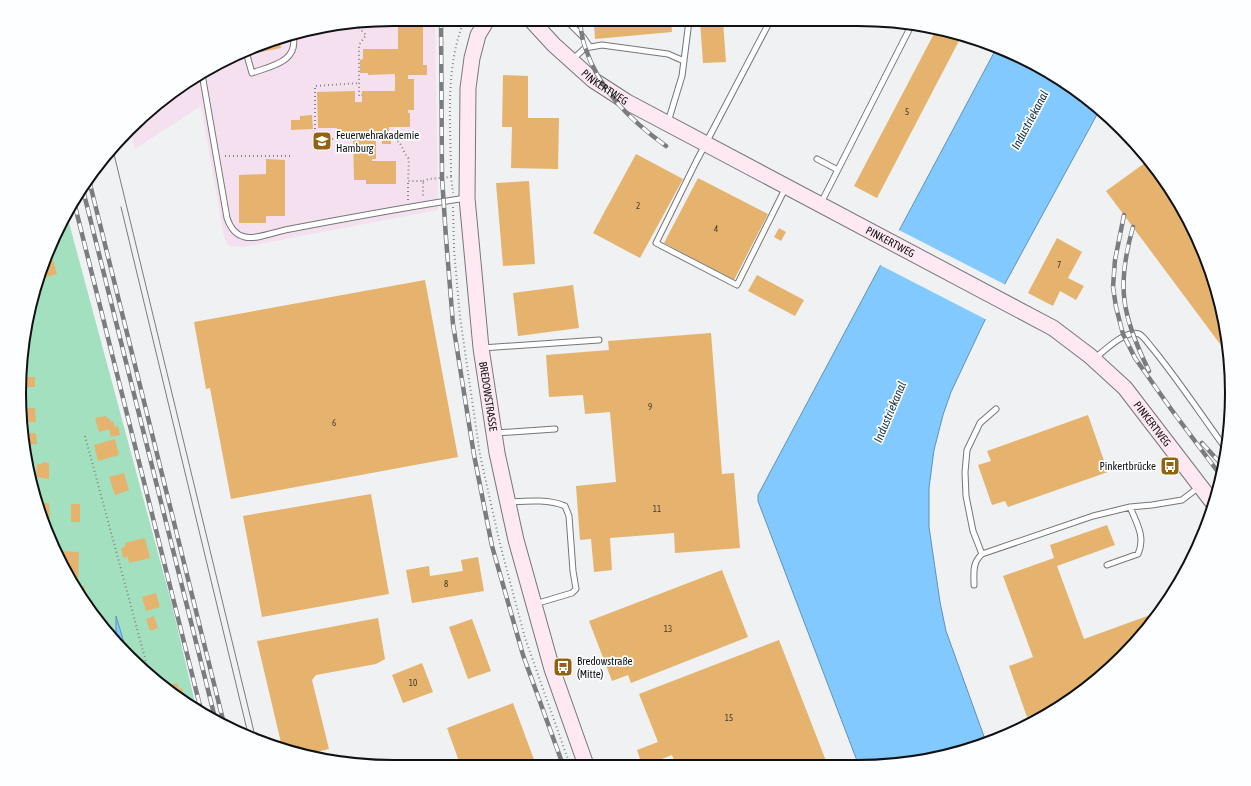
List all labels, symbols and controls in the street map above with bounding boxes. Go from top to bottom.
street label: PINKERTWEG [579,67,630,107]
water label: Industriekanal [1009,88,1051,152]
house number: 5 [905,107,909,117]
place label: Feuerwehrakademie Hamburg [336,129,419,154]
school or university icon: Feuerwehrakademie Hamburg [311,130,333,152]
house number: 2 [636,201,640,211]
house number: 4 [714,224,718,234]
street label: PINKERTWEG [864,224,917,260]
house number: 7 [1057,260,1061,270]
street label: BREDOWSTRASSE [477,361,500,432]
water label: Industriekanal [871,379,909,445]
street label: PINKERTWEG [1131,399,1174,449]
house number: 9 [648,402,652,412]
house number: 6 [332,418,336,428]
bus stop icon: Pinkertbrücke [1159,455,1181,477]
place label: Pinkertbrücke [1100,460,1156,472]
house number: 11 [653,504,661,514]
house number: 8 [444,579,448,589]
house number: 13 [664,624,672,634]
place label: Bredowstraße (Mitte) [577,655,633,680]
bus stop icon: Bredowstraße (Mitte) [552,656,574,678]
house number: 10 [409,678,417,688]
house number: 15 [725,713,733,723]

